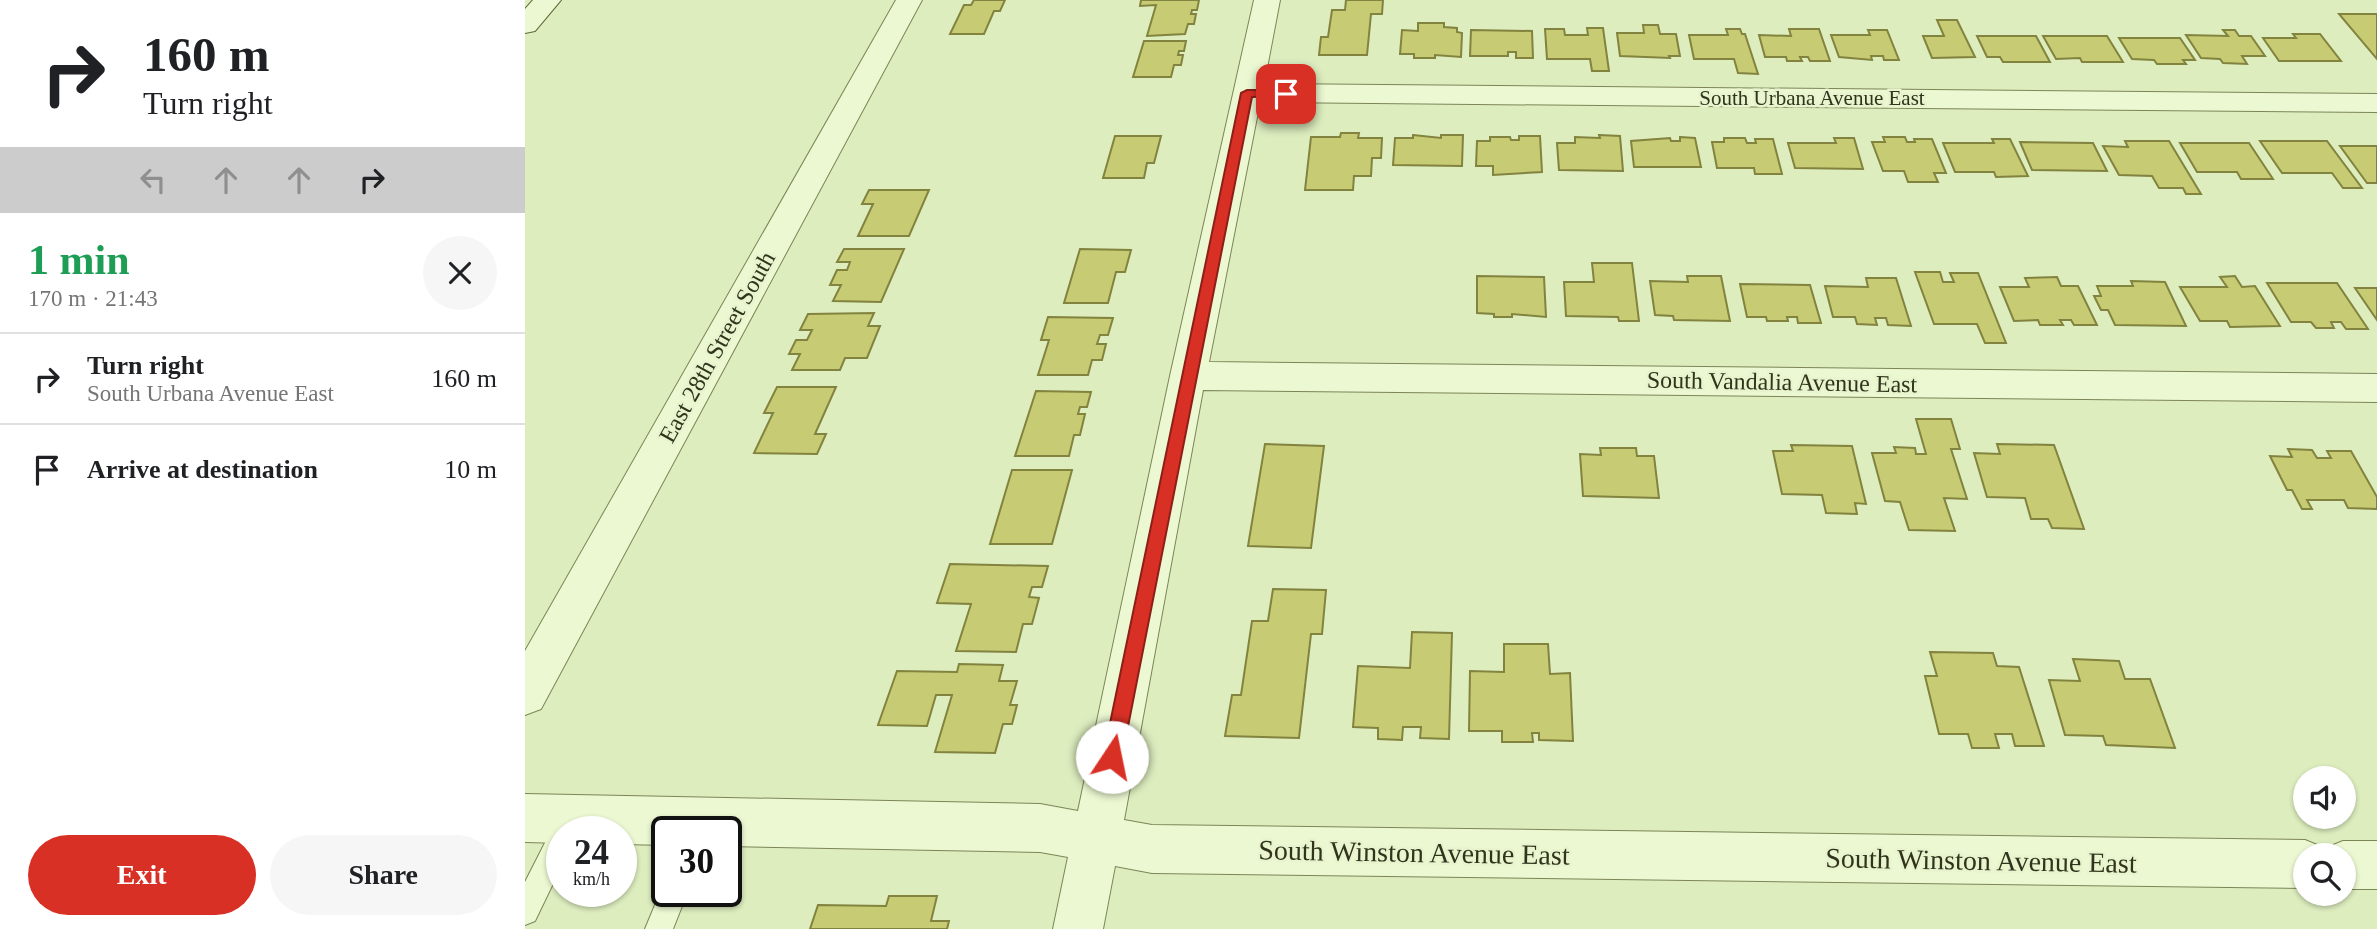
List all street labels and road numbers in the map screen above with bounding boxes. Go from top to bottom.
street label: South Urbana Avenue East [1699,86,1925,110]
street label: East 28th Street South [654,247,780,447]
street label: South Vandalia Avenue East [1647,367,1918,397]
street label: South Winston Avenue East [1258,834,1570,871]
street label: South Winston Avenue East [1825,842,2137,879]

